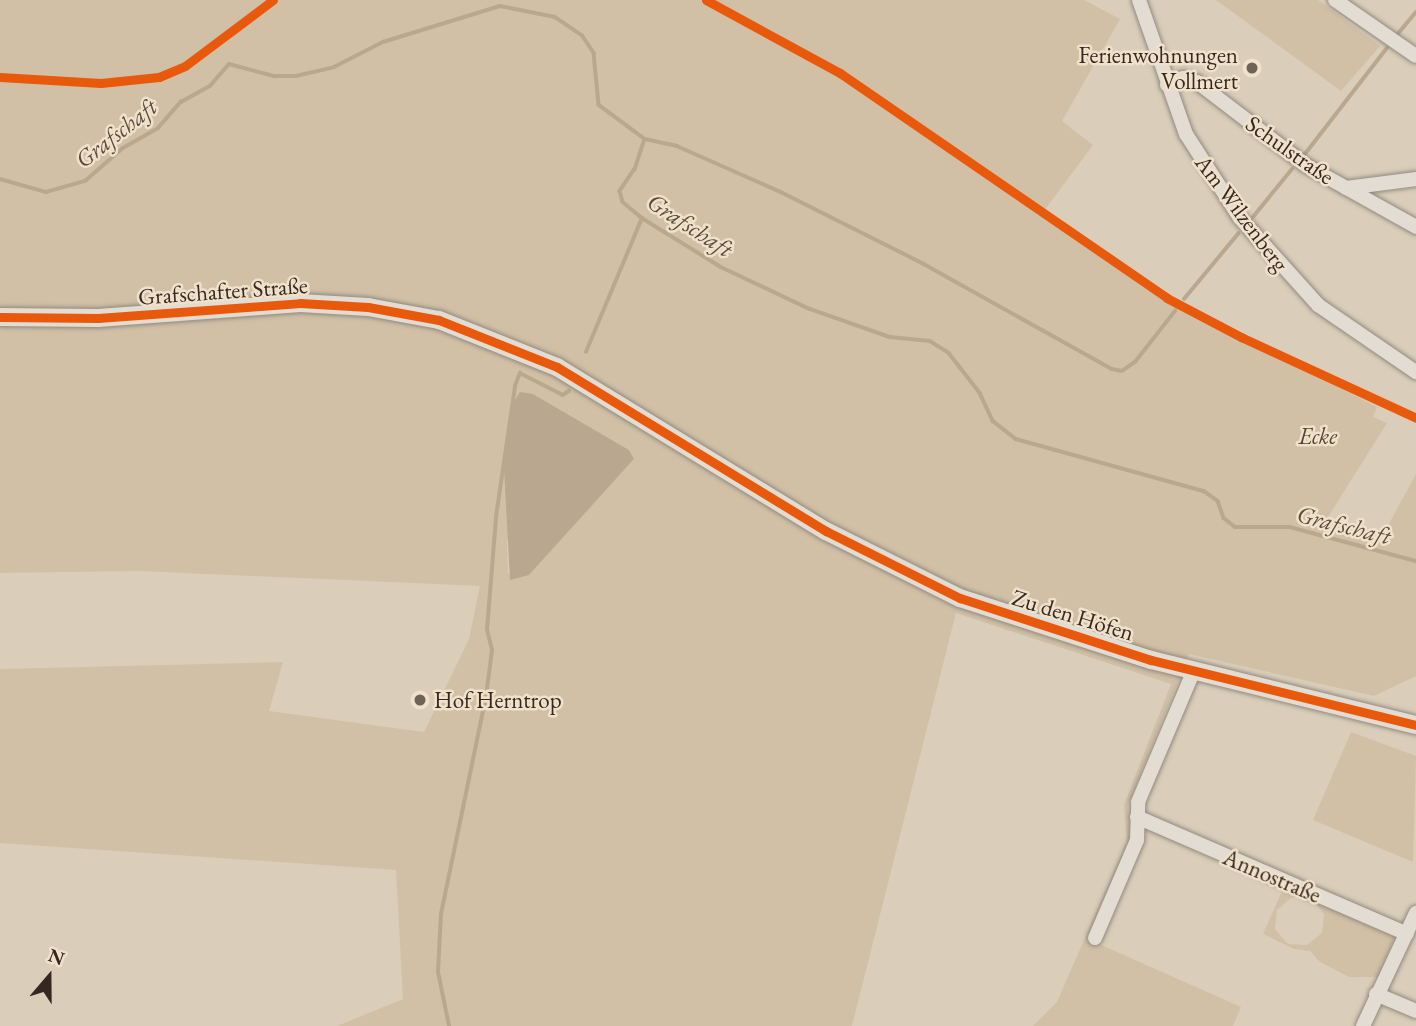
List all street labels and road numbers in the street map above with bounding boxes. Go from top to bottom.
street label: Schulstraße [1240,110,1340,190]
street label: Am Wilzenberg [1189,149,1295,277]
street label: Grafschafter Straße [137,271,309,311]
street label: Zu den Höfen [1009,583,1137,647]
street label: Annostraße [1219,843,1325,909]

